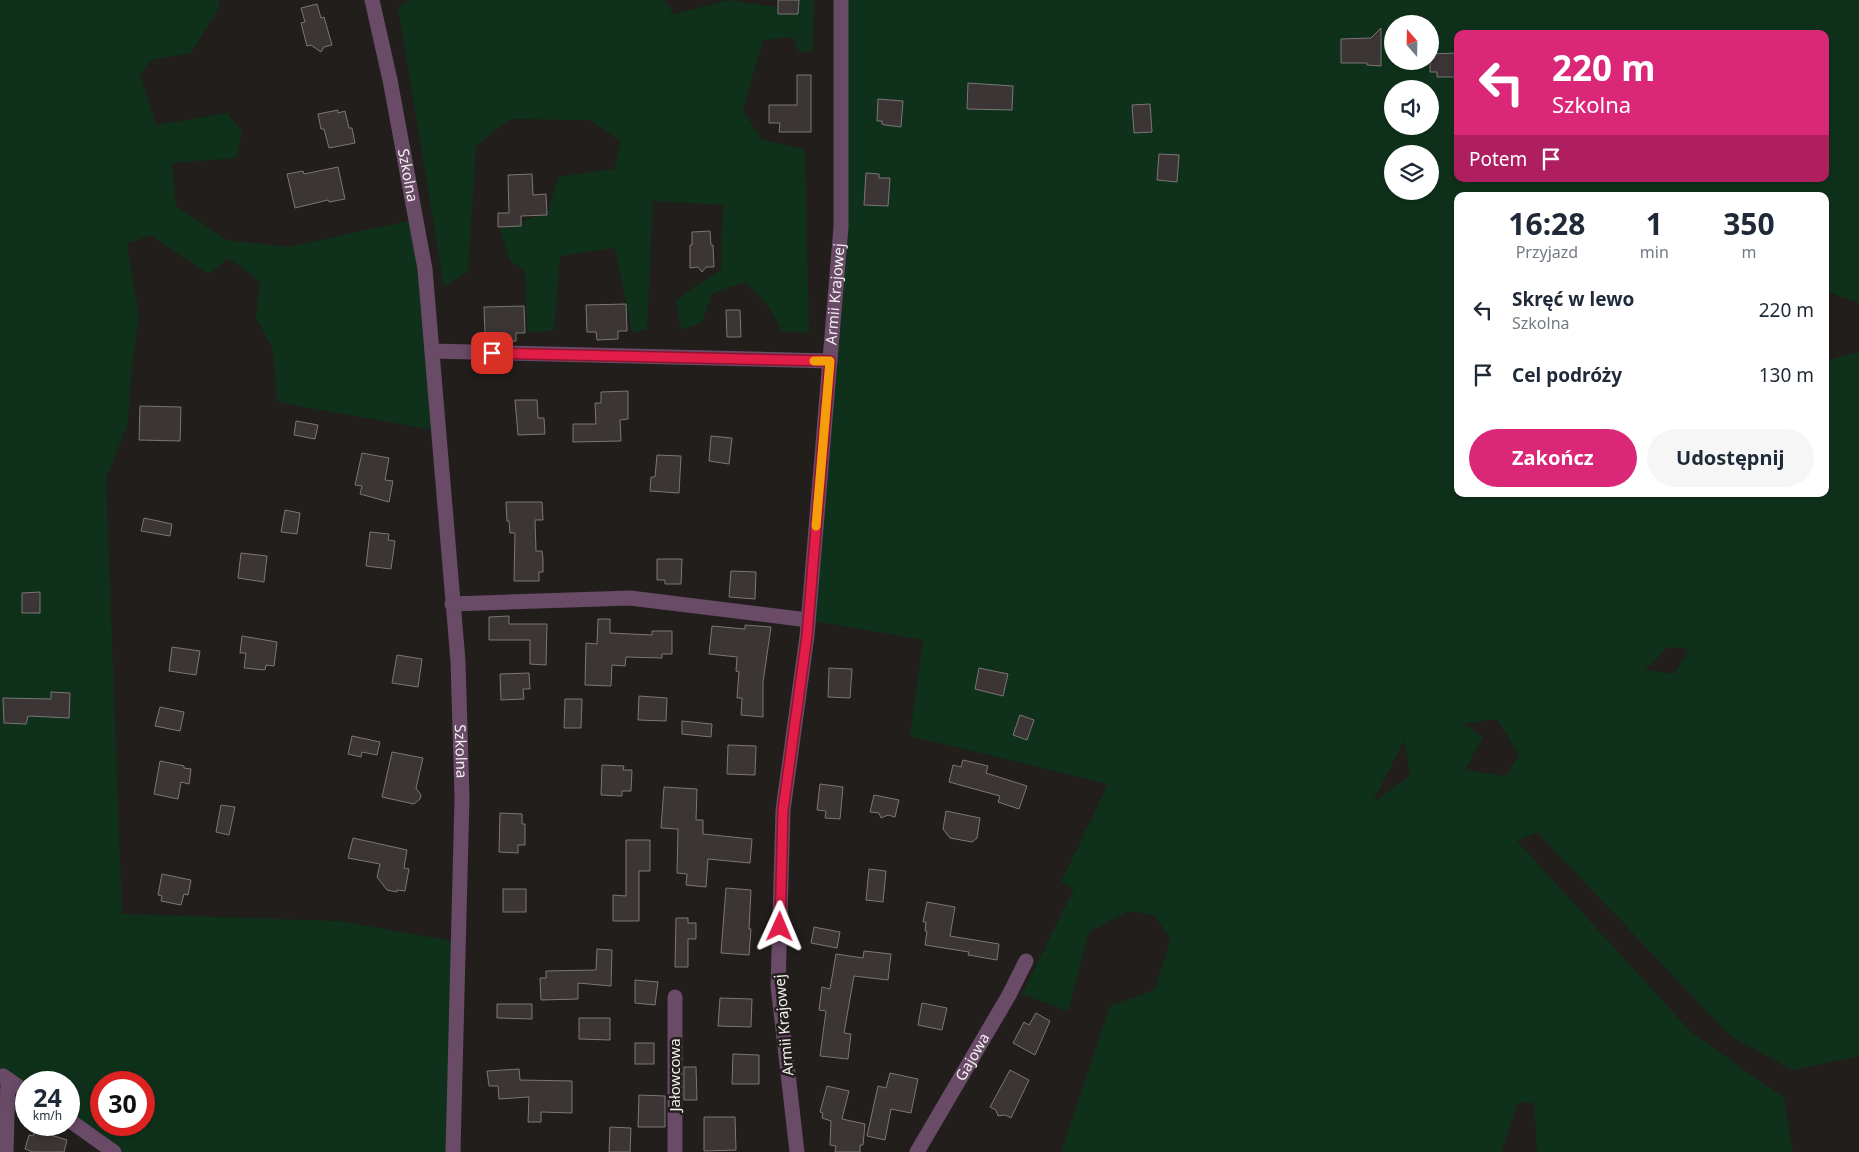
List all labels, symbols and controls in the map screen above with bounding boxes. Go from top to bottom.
north arrow [1384,15,1439,70]
map controls [1384,15,1439,200]
text: 220 m [1552,44,1655,91]
icon: left [1469,50,1534,115]
button: sound [1384,80,1439,135]
text: Szkolna [1552,89,1631,119]
button: layers [1384,145,1439,200]
icon: arrive [1537,145,1565,173]
text: Potem [1469,146,1527,172]
street label: Szkolna [394,147,423,204]
text: 16:28 [1508,203,1585,244]
text: 1 [1646,203,1663,244]
text: 350 [1723,203,1775,244]
text: Przyjazd [1516,241,1578,263]
text: min [1640,241,1669,263]
text: m [1741,241,1756,263]
street label: Armii Krajowej [820,242,849,346]
text: Skręć w lewo [1512,286,1634,312]
icon: left [1469,296,1497,324]
text: 220 m [1759,297,1814,323]
text: Szkolna [1512,312,1570,334]
pin [471,332,513,374]
icon: arrive [478,339,506,367]
icon: arrive [1469,361,1497,389]
text: Cel podróży [1512,362,1622,388]
text: 130 m [1759,362,1814,388]
button: Zakończ [1469,429,1637,487]
button: Udostępnij [1647,429,1814,487]
street label: Szkolna [451,724,472,779]
position arrow [753,900,805,952]
street label: Armii Krajowej [769,974,797,1077]
street label: Gajowa [950,1029,994,1084]
street label: Jałowcowa [664,1038,684,1114]
speed limit sign: 30 [90,1071,155,1136]
text: 24 [33,1080,62,1114]
text: km/h [33,1107,62,1124]

